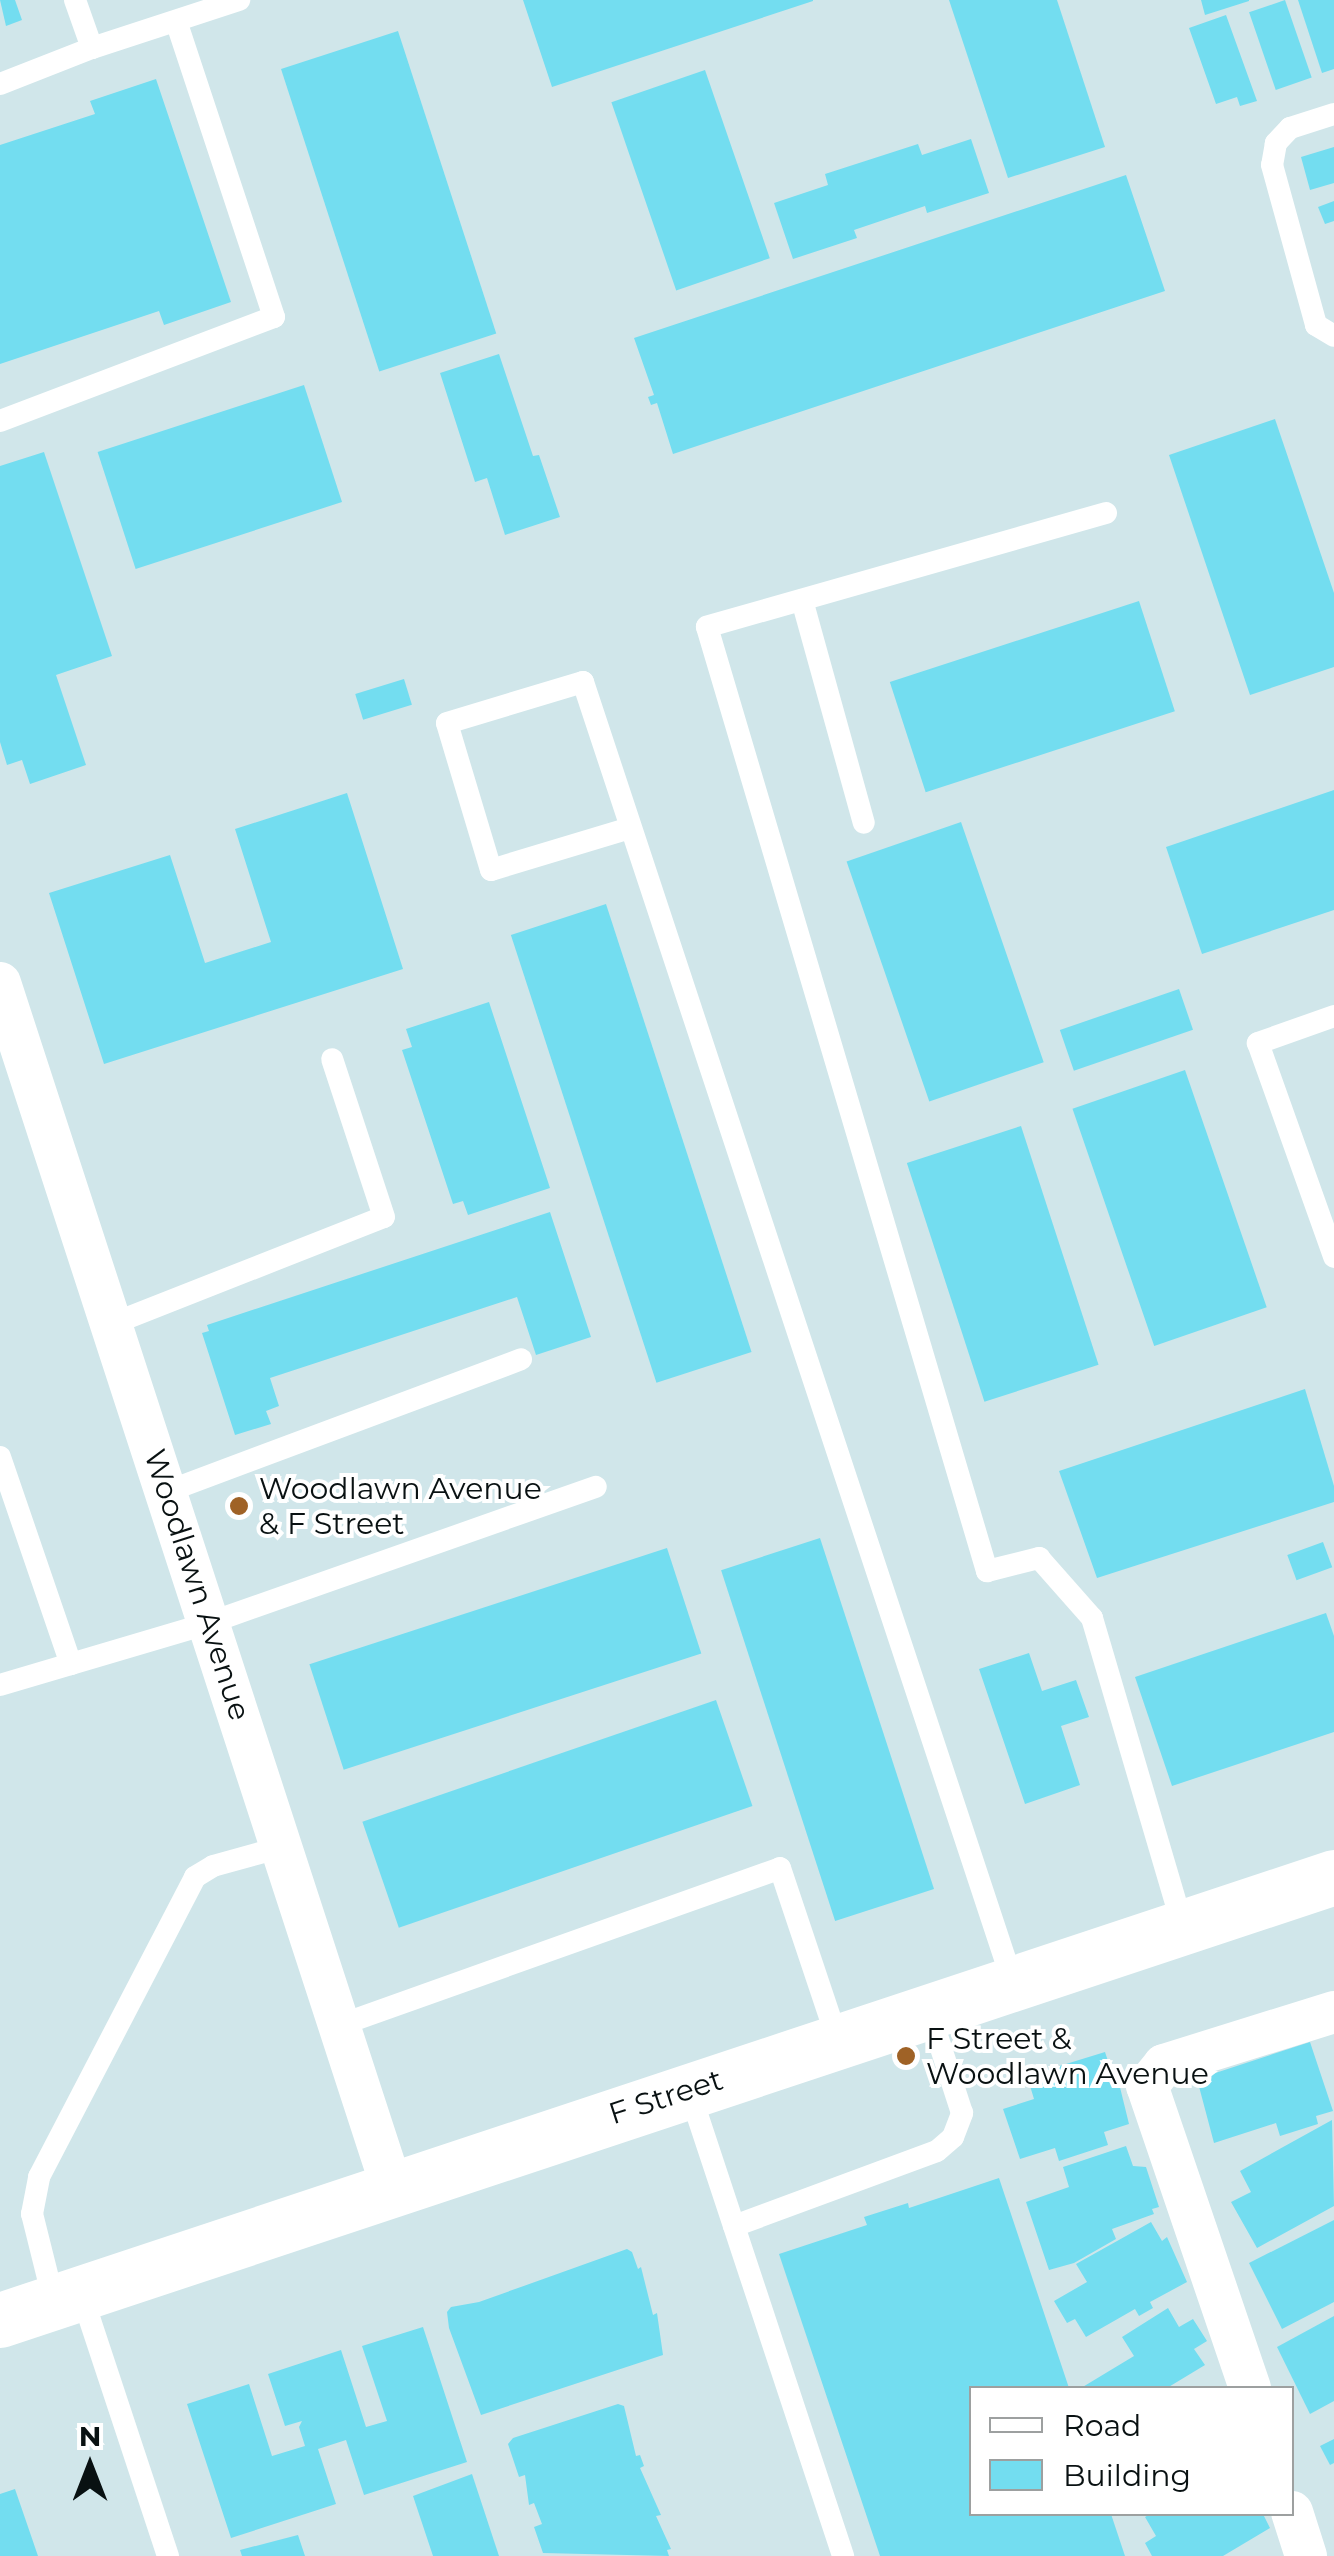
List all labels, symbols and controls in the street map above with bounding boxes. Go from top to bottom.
street label: Woodlawn Avenue [136,1445,258,1725]
place label: Woodlawn Avenue & F Street [259,1471,542,1542]
marker: Woodlawn Avenue & F Street [228,1495,250,1517]
place label: F Street & Woodlawn Avenue [926,2021,1209,2092]
marker: F Street & Woodlawn Avenue [895,2045,917,2067]
street label: F Street [605,2062,727,2132]
legend [969,2386,1294,2516]
text: Road [1063,2407,1141,2444]
north arrow [40,2416,140,2516]
text: N [79,2419,101,2453]
text: Building [1063,2457,1191,2494]

